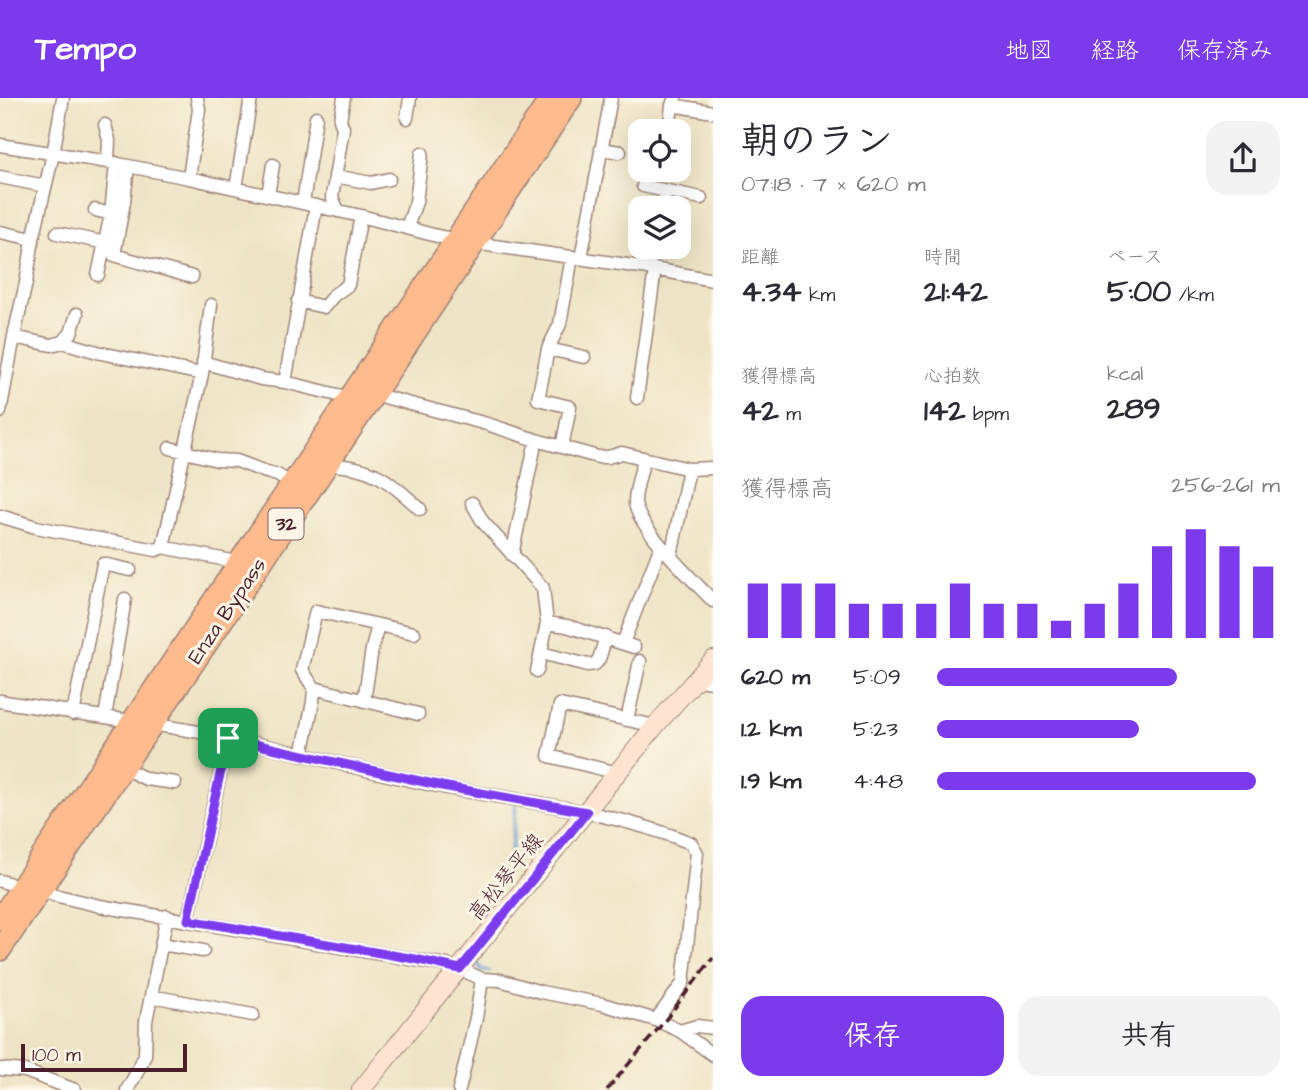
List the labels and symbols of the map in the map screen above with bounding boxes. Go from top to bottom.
road number: 32 [268,508,304,540]
street label: Enza Bypass [181,552,275,671]
pin [198,708,258,768]
street label: 高松琴平線 [462,827,550,927]
scale bar [21,1041,187,1073]

